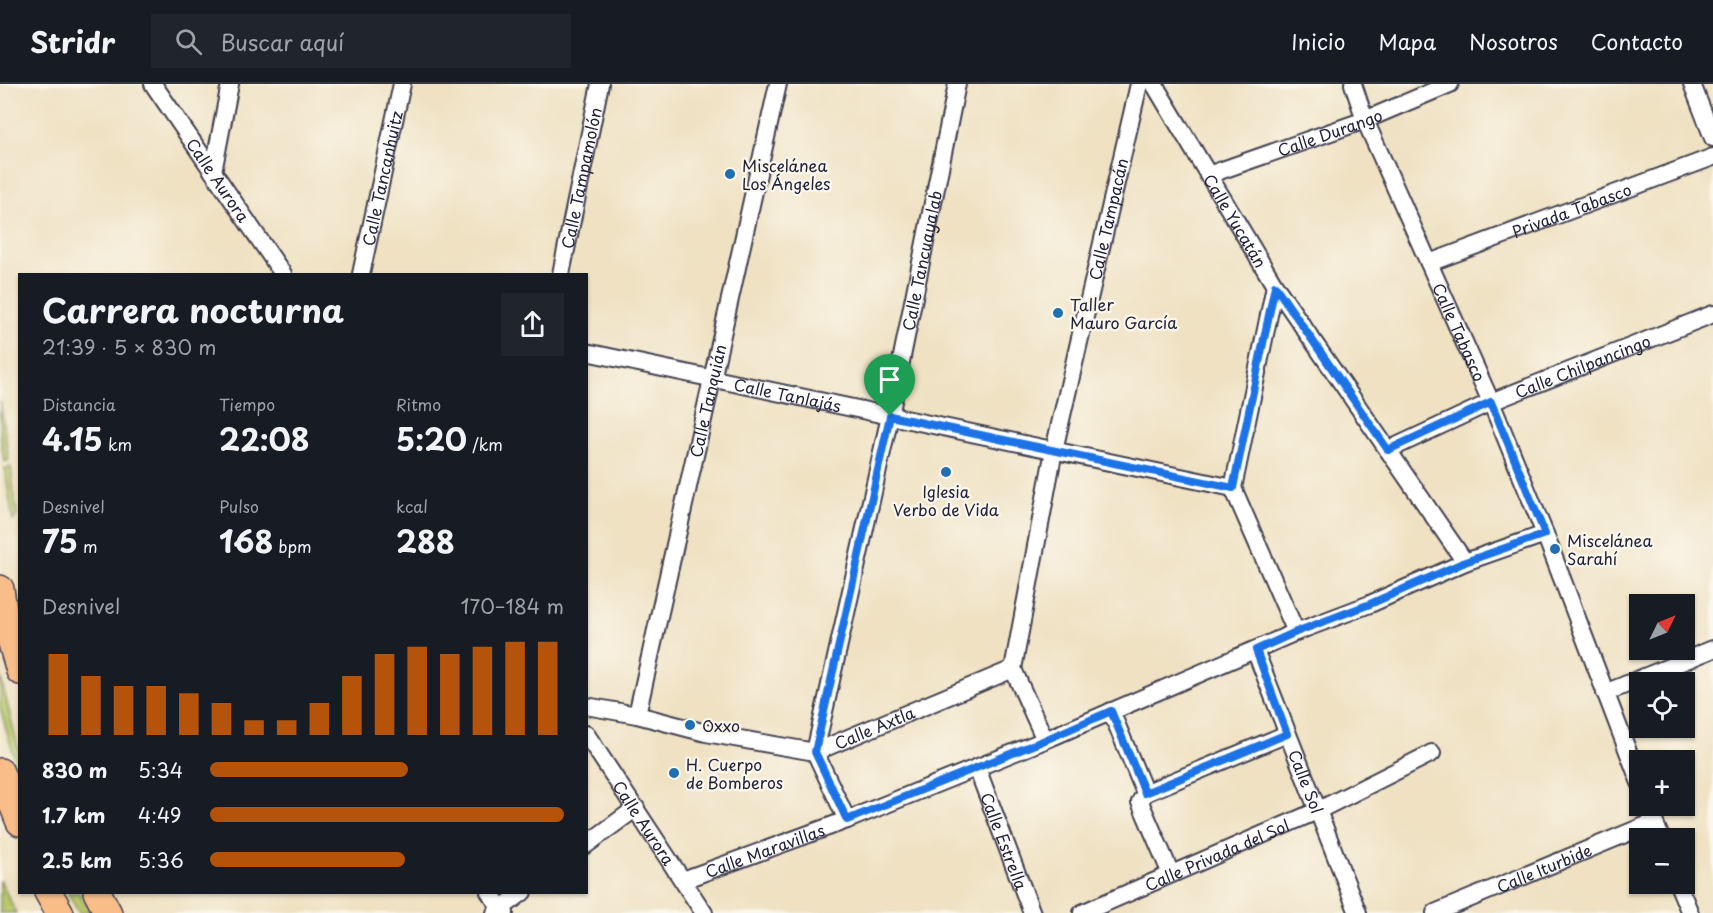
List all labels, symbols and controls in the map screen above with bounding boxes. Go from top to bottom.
search box [151,14,571,68]
text: Stridr [30,20,115,63]
icon: search [172,25,205,58]
text: Buscar aquí [220,25,344,58]
text: Inicio [1291,25,1345,57]
text: Mapa [1378,25,1436,57]
text: Nosotros [1469,25,1558,57]
text: Contacto [1591,25,1683,57]
street label: Calle Durango [1274,102,1386,162]
street label: Calle Tampamolón [554,105,607,251]
street label: Calle Tancanhuitz [355,108,408,248]
street label: Calle Aurora [181,133,256,227]
place label: Miscelánea Los Ángeles [742,153,830,195]
street label: Calle Tampacán [1082,156,1133,282]
marker: Miscelánea Los Ángeles [723,167,737,181]
street label: Calle Yucatán [1198,169,1273,272]
street label: Privada Tabasco [1508,177,1635,243]
street label: Calle Tancuayalab [896,188,947,333]
street label: Calle Tabasco [1427,279,1492,385]
text: Carrera nocturna [42,284,344,334]
place label: Taller Mauro García [1070,292,1177,334]
button: share [501,293,564,356]
marker: Taller Mauro García [1051,306,1065,320]
street label: Calle Chilpancingo [1511,328,1654,403]
text: 21:39 · 5 × 830 m [42,332,216,362]
street label: Calle Tanquián [683,342,731,460]
pin [864,354,915,416]
icon: arrive [873,363,906,396]
street label: Calle Tanlajás [732,371,843,417]
text: Distancia [42,392,116,416]
text: Tiempo [219,392,275,416]
text: Ritmo [396,392,441,416]
text: 4.15 [42,416,103,461]
text: 22:08 [219,416,310,461]
text: 5:20 [396,416,467,461]
text: km [103,432,132,456]
text: /km [467,432,503,456]
marker: Iglesia Verbo de Vida [939,465,953,479]
place label: Iglesia Verbo de Vida [893,479,999,521]
text: Desnivel [42,494,104,518]
text: Pulso [219,494,259,518]
text: kcal [396,494,428,518]
text: 75 [42,518,78,563]
text: 168 [219,518,273,563]
text: 288 [396,518,455,563]
place label: Miscelánea Sarahí [1567,528,1652,570]
text: m [78,534,98,558]
text: bpm [273,534,312,558]
marker: Miscelánea Sarahí [1548,542,1562,556]
text: Desnivel [42,591,120,621]
text: 170–184 m [461,591,564,621]
north arrow [1629,594,1695,660]
map controls [1629,594,1695,894]
button: locate [1629,672,1695,738]
street label: Calle Axtla [830,700,918,755]
place label: Oxxo [702,713,740,737]
marker: Oxxo [683,718,697,732]
street label: Calle Sol [1283,746,1330,817]
button: + [1629,750,1695,816]
place label: H. Cuerpo de Bomberos [686,752,783,794]
text: 830 m [42,755,107,785]
text: 5:34 [138,755,183,785]
marker: H. Cuerpo de Bomberos [667,766,681,780]
street label: Calle Aurora [608,775,681,870]
street label: Calle Estrella [975,789,1034,893]
text: 1.7 km [42,800,105,830]
text: 4:49 [138,800,181,830]
street label: Calle Privada del Sol [1141,813,1293,896]
street label: Calle Maravillas [702,817,828,883]
button: − [1629,828,1695,894]
street label: Calle Iturbide [1493,837,1596,898]
text: 2.5 km [42,845,112,875]
text: 5:36 [138,845,184,875]

